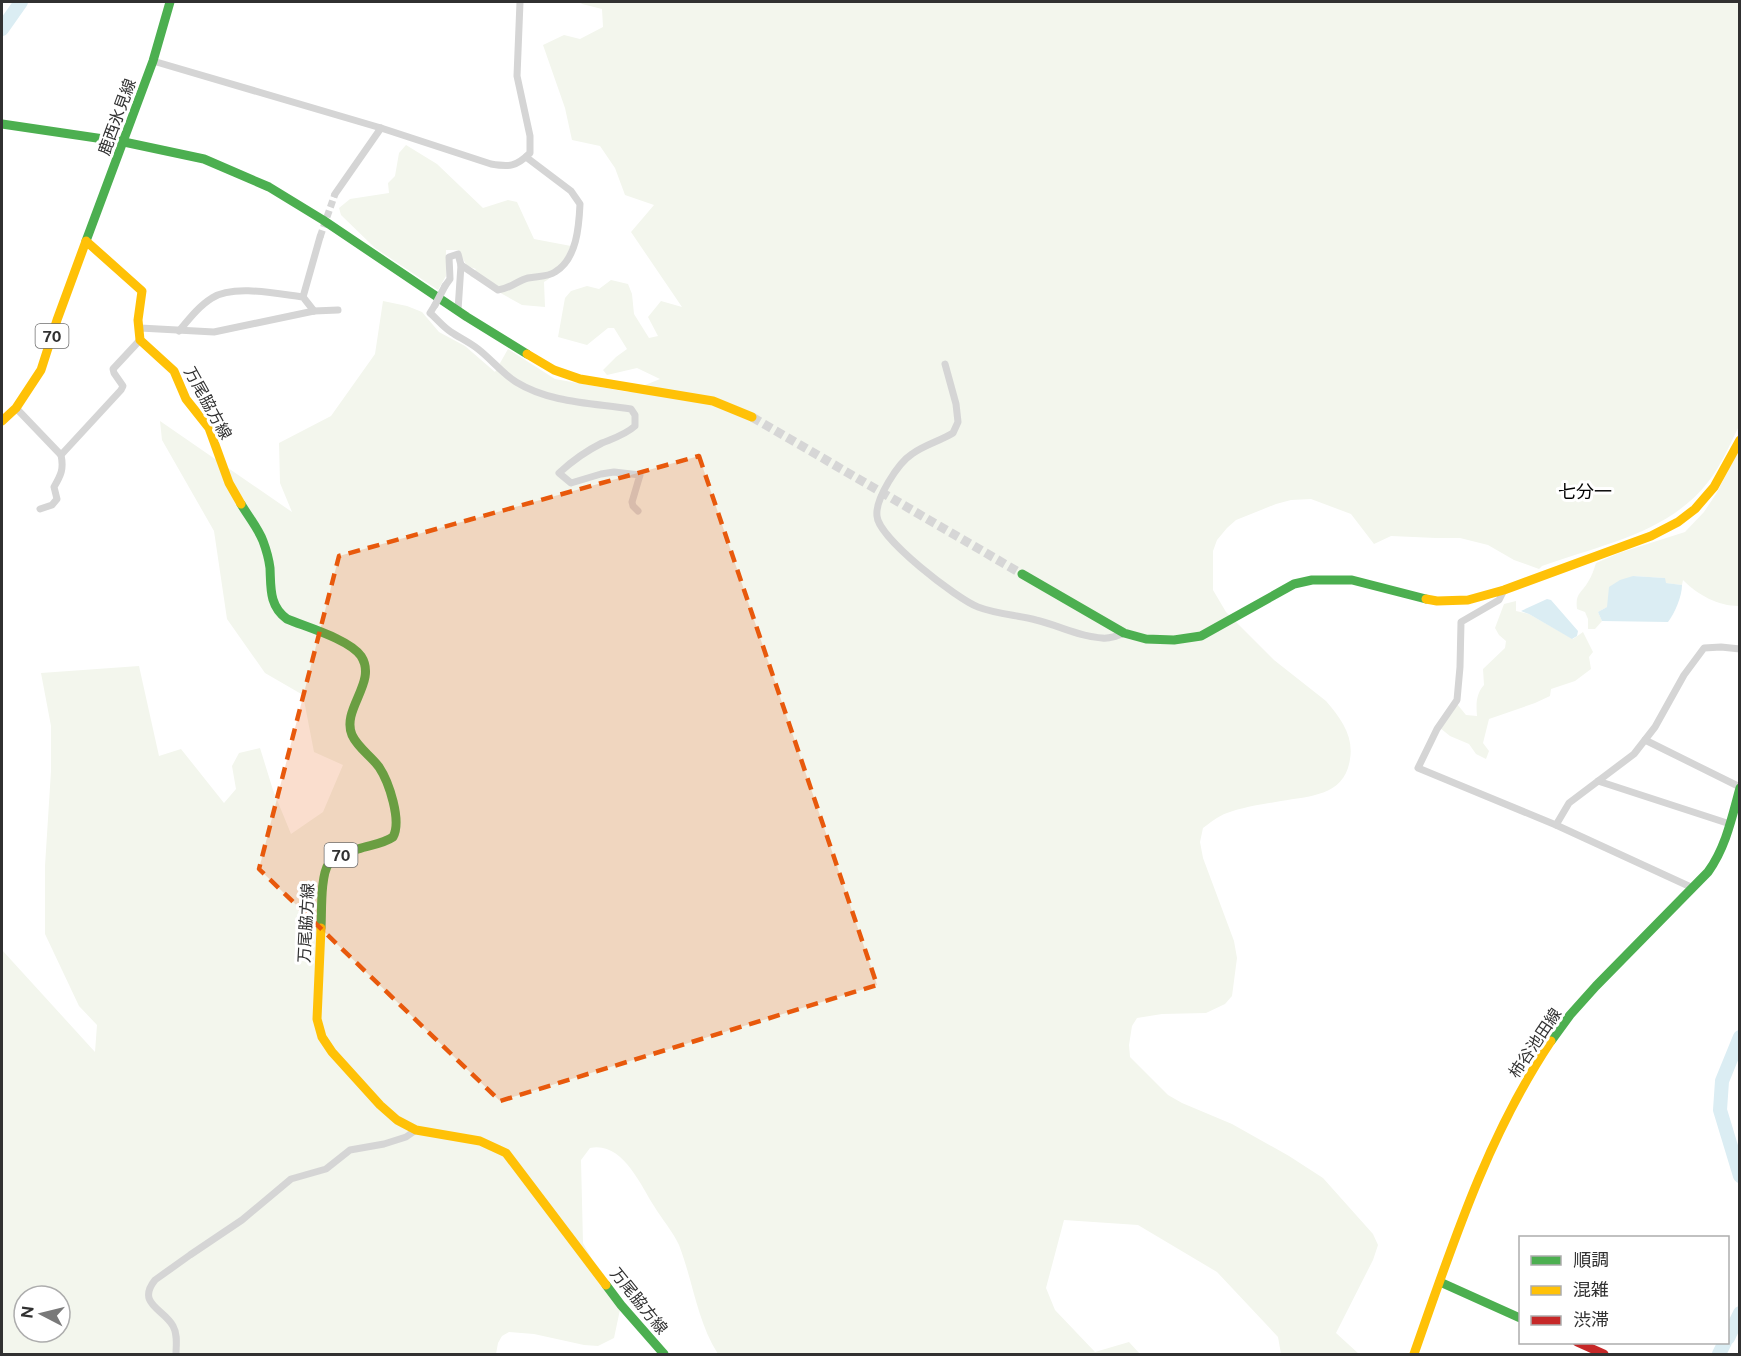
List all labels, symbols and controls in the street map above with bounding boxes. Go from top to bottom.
street label: 鹿西氷見線 [94,76,140,158]
road number: 70 [36,324,68,348]
street label: 万尾脇方線 [180,363,236,443]
district label: 七分一 [1558,481,1612,502]
road number: 70 [324,843,358,867]
street label: 万尾脇方線 [294,883,318,963]
street label: 柿谷池田線 [1505,1005,1565,1081]
legend [1519,1236,1729,1344]
text: 順調 [1573,1249,1609,1270]
street label: 万尾脇方線 [606,1264,672,1338]
text: 混雑 [1573,1279,1609,1300]
north arrow [12,1284,72,1344]
text: N [17,1305,38,1320]
text: 渋滞 [1573,1309,1609,1330]

